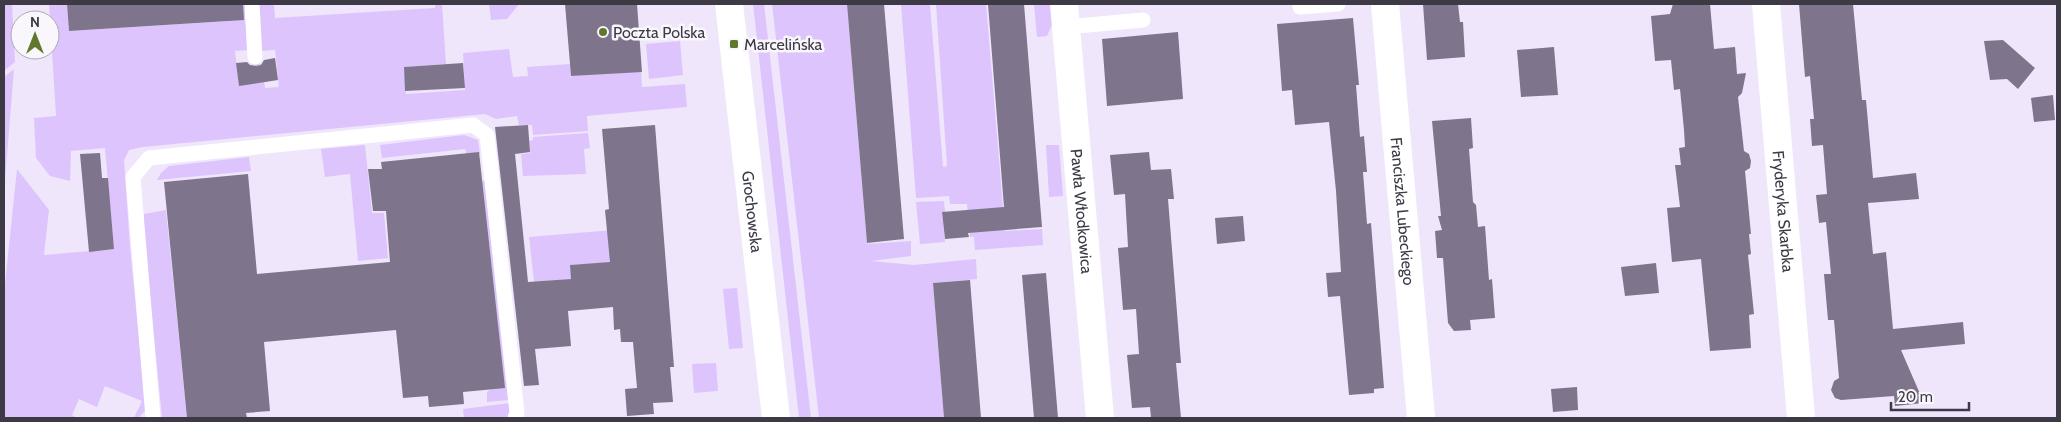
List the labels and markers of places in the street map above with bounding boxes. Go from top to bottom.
place label: Poczta Polska [613,23,705,42]
marker: Poczta Polska [597,26,609,38]
place label: Marcelińska [744,35,823,54]
marker: Marcelińska [728,38,740,50]

